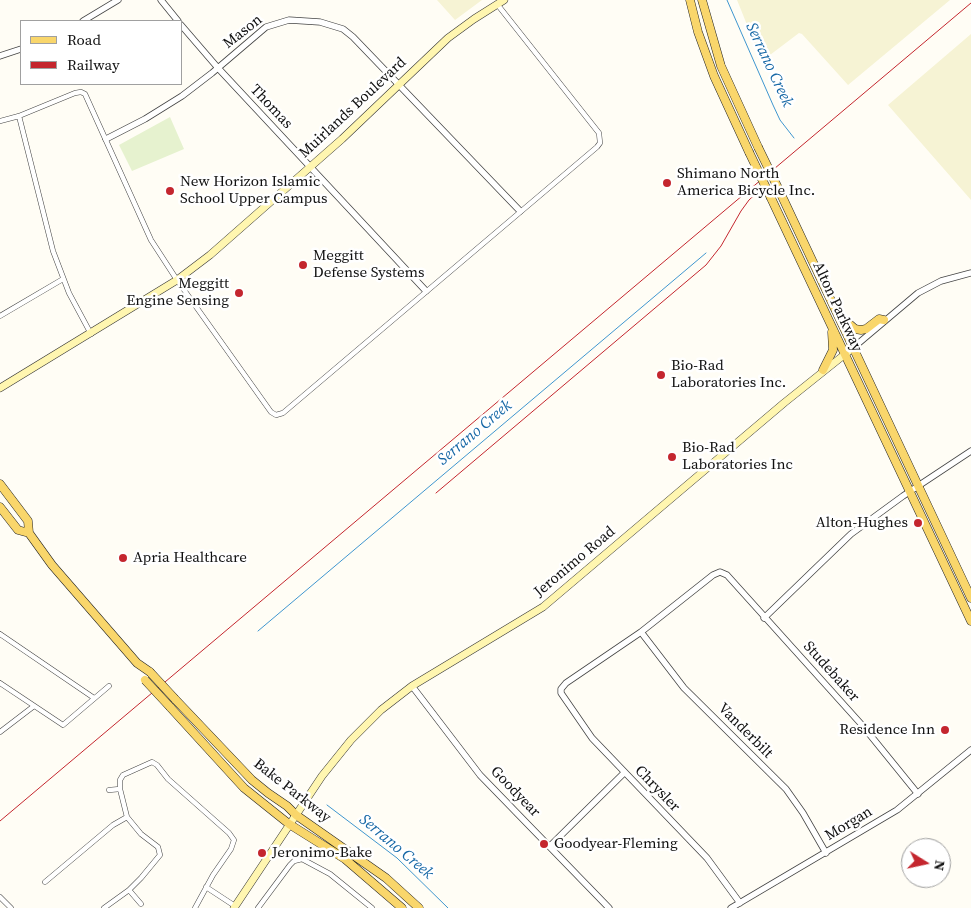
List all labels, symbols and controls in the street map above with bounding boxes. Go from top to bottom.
street label: Mason [220,11,266,53]
legend [20,20,182,85]
water label: Serrano Creek [741,20,797,110]
text: Road [67,29,101,50]
text: Railway [67,54,120,75]
street label: Muirlands Boulevard [296,54,410,162]
street label: Thomas [246,81,296,133]
place label: Shimano North America Bicycle Inc. [677,165,815,200]
place label: New Horizon Islamic School Upper Campus [180,173,327,208]
marker: Shimano North America Bicycle Inc. [661,177,673,189]
marker: New Horizon Islamic School Upper Campus [164,185,176,197]
place label: Meggitt Defense Systems [313,247,425,282]
marker: Meggitt Defense Systems [297,259,309,271]
street label: Alton Parkway [808,259,866,355]
place label: Meggitt Engine Sensing [126,275,229,310]
marker: Meggitt Engine Sensing [233,287,245,299]
place label: Bio-Rad Laboratories Inc. [671,357,786,392]
marker: Bio-Rad Laboratories Inc. [655,369,667,381]
water label: Serrano Creek [434,396,516,470]
place label: Bio-Rad Laboratories Inc [682,439,793,474]
marker: Bio-Rad Laboratories Inc [666,451,678,463]
place label: Alton-Hughes [816,514,908,532]
marker: Alton-Hughes [912,517,924,529]
street label: Jeronimo Road [531,523,619,601]
place label: Apria Healthcare [133,549,247,567]
marker: Apria Healthcare [117,552,129,564]
street label: Studebaker [799,638,863,706]
street label: Vanderbilt [714,700,776,762]
place label: Residence Inn [839,721,935,739]
marker: Residence Inn [939,724,951,736]
street label: Bake Parkway [250,755,334,827]
street label: Chrysler [631,762,683,816]
street label: Goodyear [486,763,544,821]
street label: Morgan [822,803,876,845]
water label: Serrano Creek [355,810,437,884]
place label: Goodyear-Fleming [554,835,678,853]
marker: Goodyear-Fleming [538,838,550,850]
north arrow [901,838,951,888]
place label: Jeronimo-Bake [272,844,372,862]
marker: Jeronimo-Bake [256,847,268,859]
text: N [929,859,951,872]

